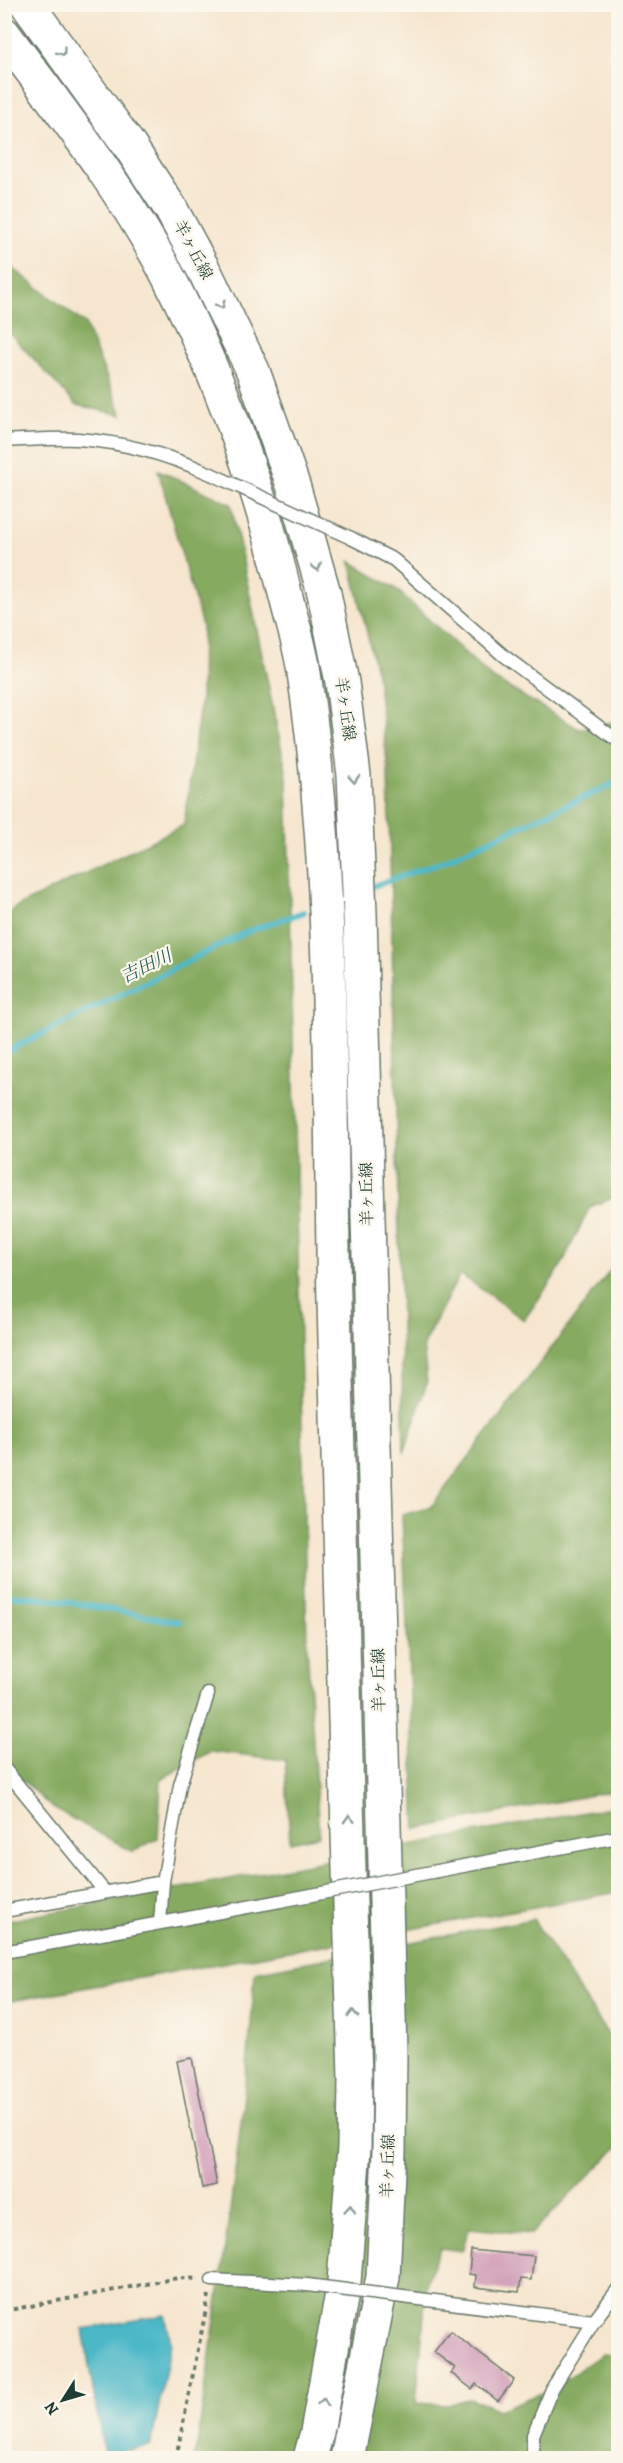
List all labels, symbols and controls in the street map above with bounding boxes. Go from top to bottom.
one-way arrow [54,45,65,56]
street label: 羊ヶ丘線 [168,217,218,283]
one-way arrow [214,299,226,310]
one-way arrow [309,562,322,572]
street label: 羊ヶ丘線 [330,676,360,742]
one-way arrow [347,775,360,784]
water label: 吉田川 [116,943,177,989]
street label: 羊ヶ丘線 [355,1162,379,1226]
street label: 羊ヶ丘線 [367,1648,391,1712]
one-way arrow [342,1814,355,1823]
one-way arrow [347,2009,360,2018]
street label: 羊ヶ丘線 [376,2134,400,2198]
one-way arrow [344,2204,357,2213]
north arrow [33,2370,93,2430]
text: N [39,2397,64,2420]
one-way arrow [316,2397,329,2407]

